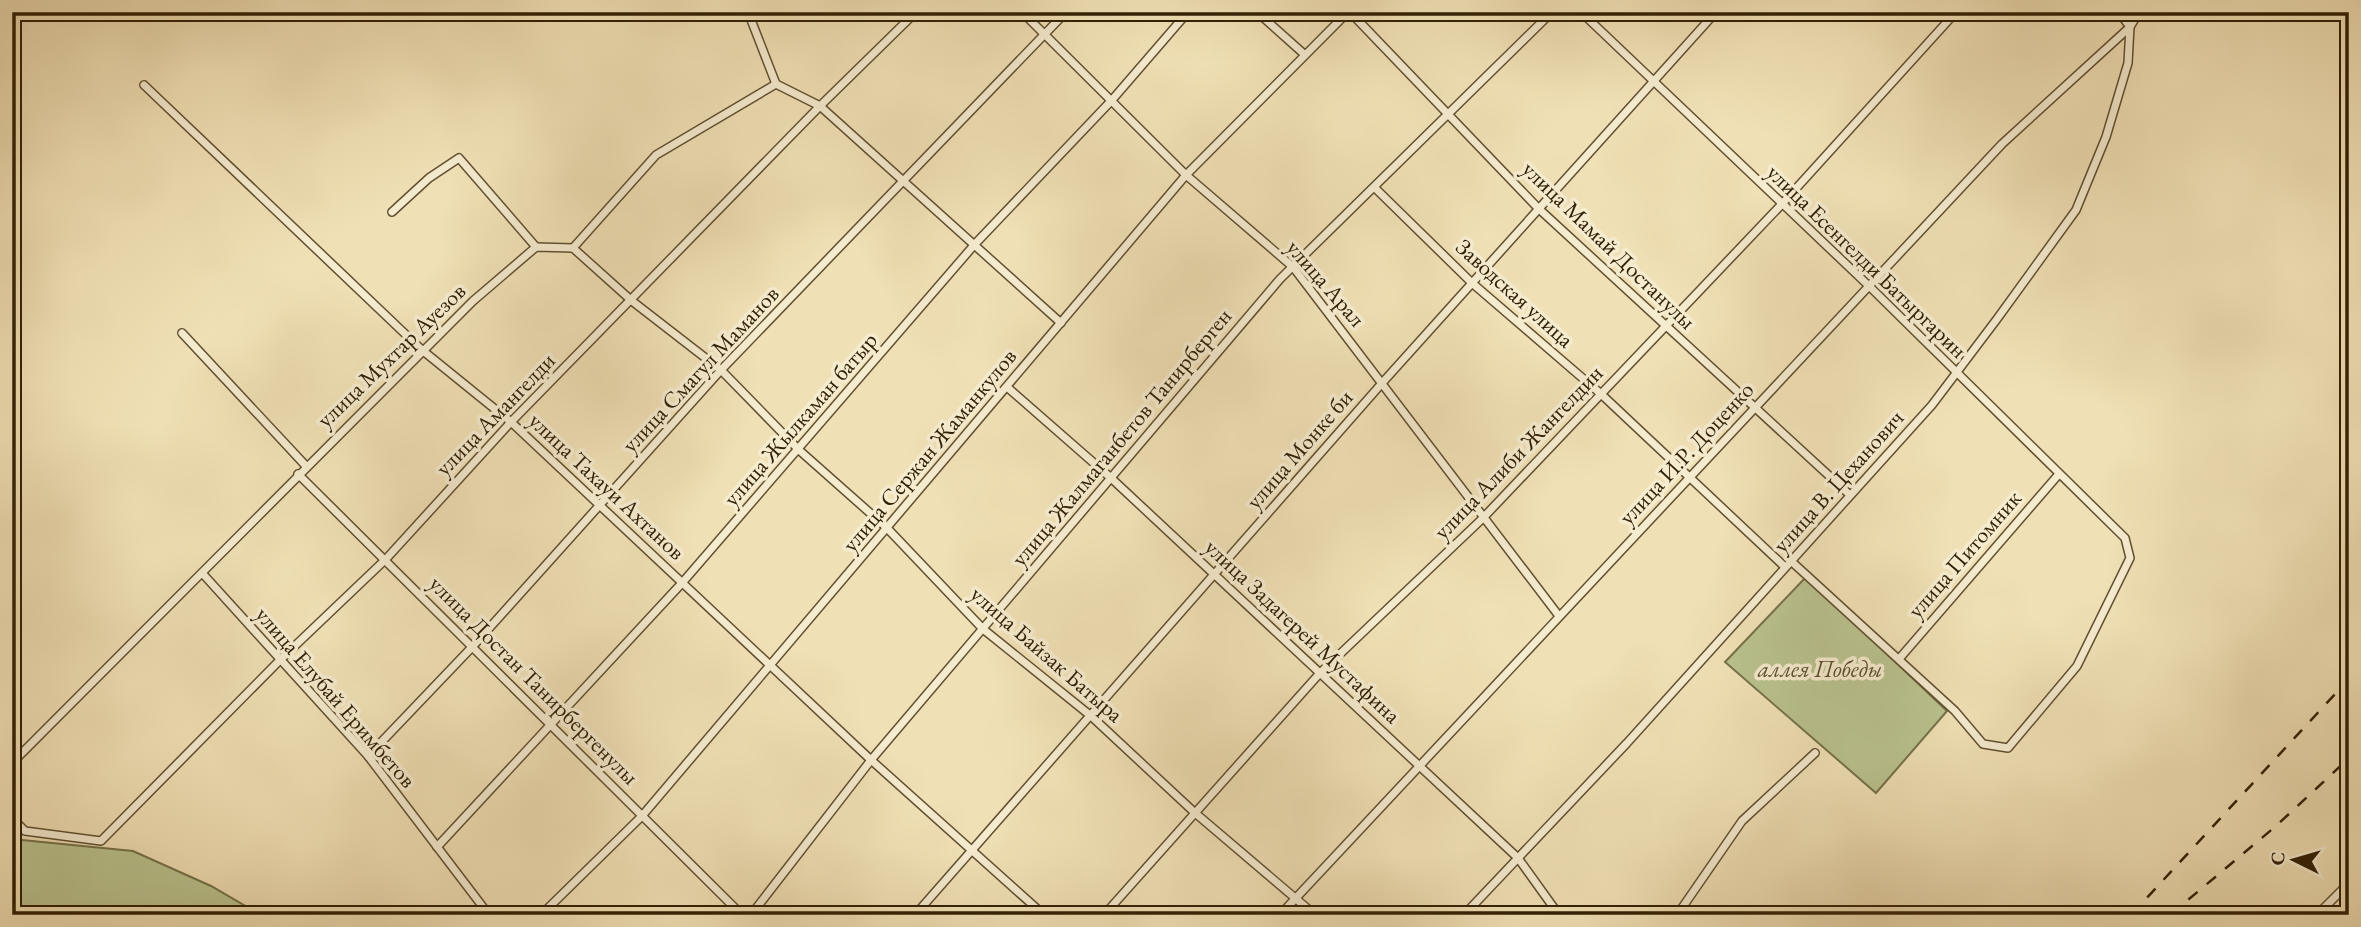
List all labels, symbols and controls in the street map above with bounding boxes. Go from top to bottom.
street label: улица Мамай Достанулы [1516,154,1702,336]
street label: улица Есенгелди Батыргарин [1760,157,1974,365]
street label: Заводская улица [1449,232,1581,355]
street label: улица Арал [1280,233,1372,333]
street label: улица Мухтар Ауезов [310,276,472,434]
street label: улица Смагул Маманов [615,279,785,459]
street label: улица Жалмаганбетов Танирберген [1004,302,1238,572]
street label: улица Жылкаман батыр [716,326,884,512]
street label: улица Сержан Жаманкулов [835,342,1023,558]
street label: улица Амангелди [428,346,562,482]
street label: улица Алиби Жангелдин [1427,358,1609,546]
street label: улица И.Р. Доценко [1612,375,1760,531]
street label: улица Монке би [1239,383,1359,515]
street label: улица В. Цеханович [1766,403,1910,559]
street label: улица Тахауи Ахтанов [522,406,692,566]
street label: улица Питомник [1900,484,2028,624]
street label: улица Задагерей Мустафина [1199,532,1408,730]
street label: улица Достан Танирбергенулы [423,569,645,791]
street label: улица Байзак Батыра [964,579,1130,729]
street label: улица Елубай Еримбетов [249,600,423,794]
park label: аллея Победы [1757,654,1882,684]
north arrow [2260,825,2330,895]
text: С [2265,851,2291,866]

